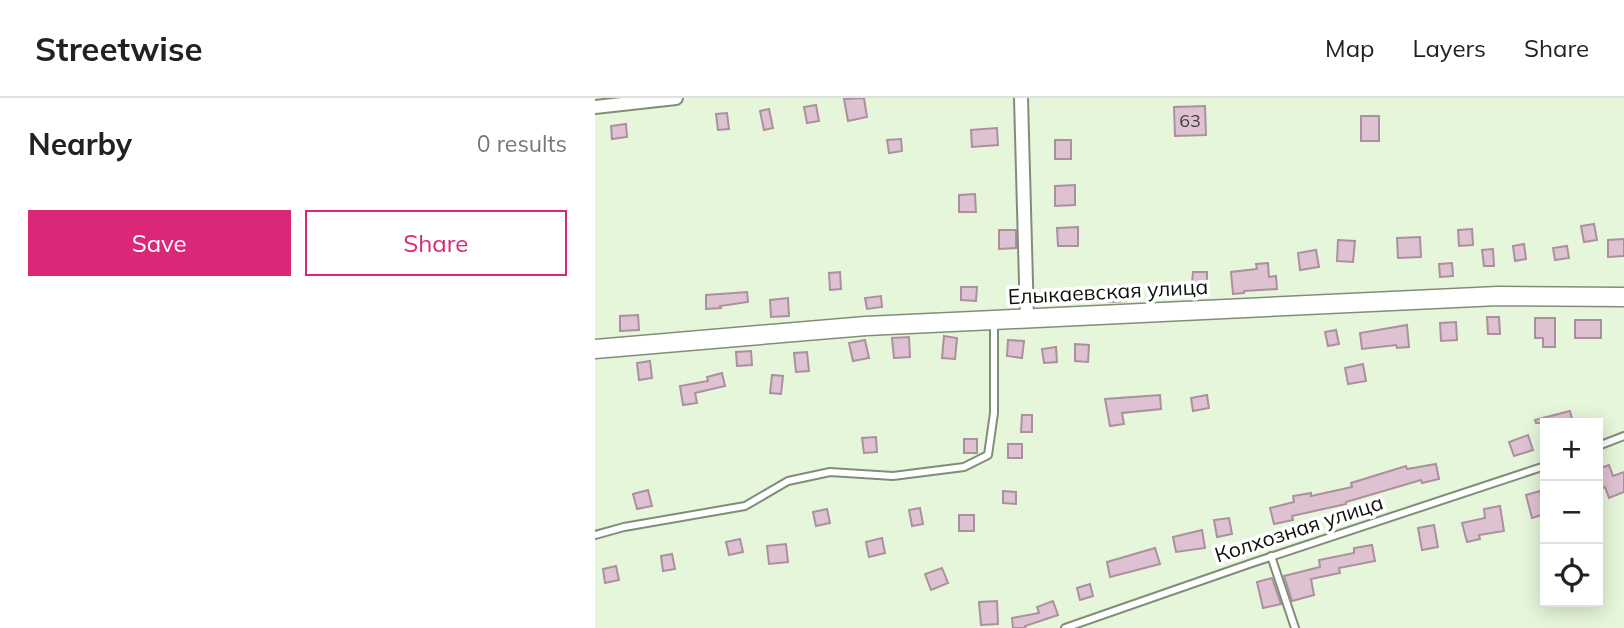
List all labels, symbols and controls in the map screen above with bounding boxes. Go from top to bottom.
text: Streetwise [35,28,203,69]
text: Map [1325,33,1374,63]
text: Layers [1412,33,1486,63]
text: Share [1524,33,1589,63]
house number: 63 [1179,109,1201,132]
text: Nearby [28,125,132,163]
text: 0 results [477,129,567,158]
button: Save [28,210,291,276]
button: Share [305,210,567,276]
street label: Елыкаевская улица [1007,273,1209,309]
map controls [1540,418,1603,607]
button: + [1540,418,1603,481]
button: − [1540,481,1603,544]
street label: Колхозная улица [1211,489,1386,568]
button: locate [1540,544,1603,607]

